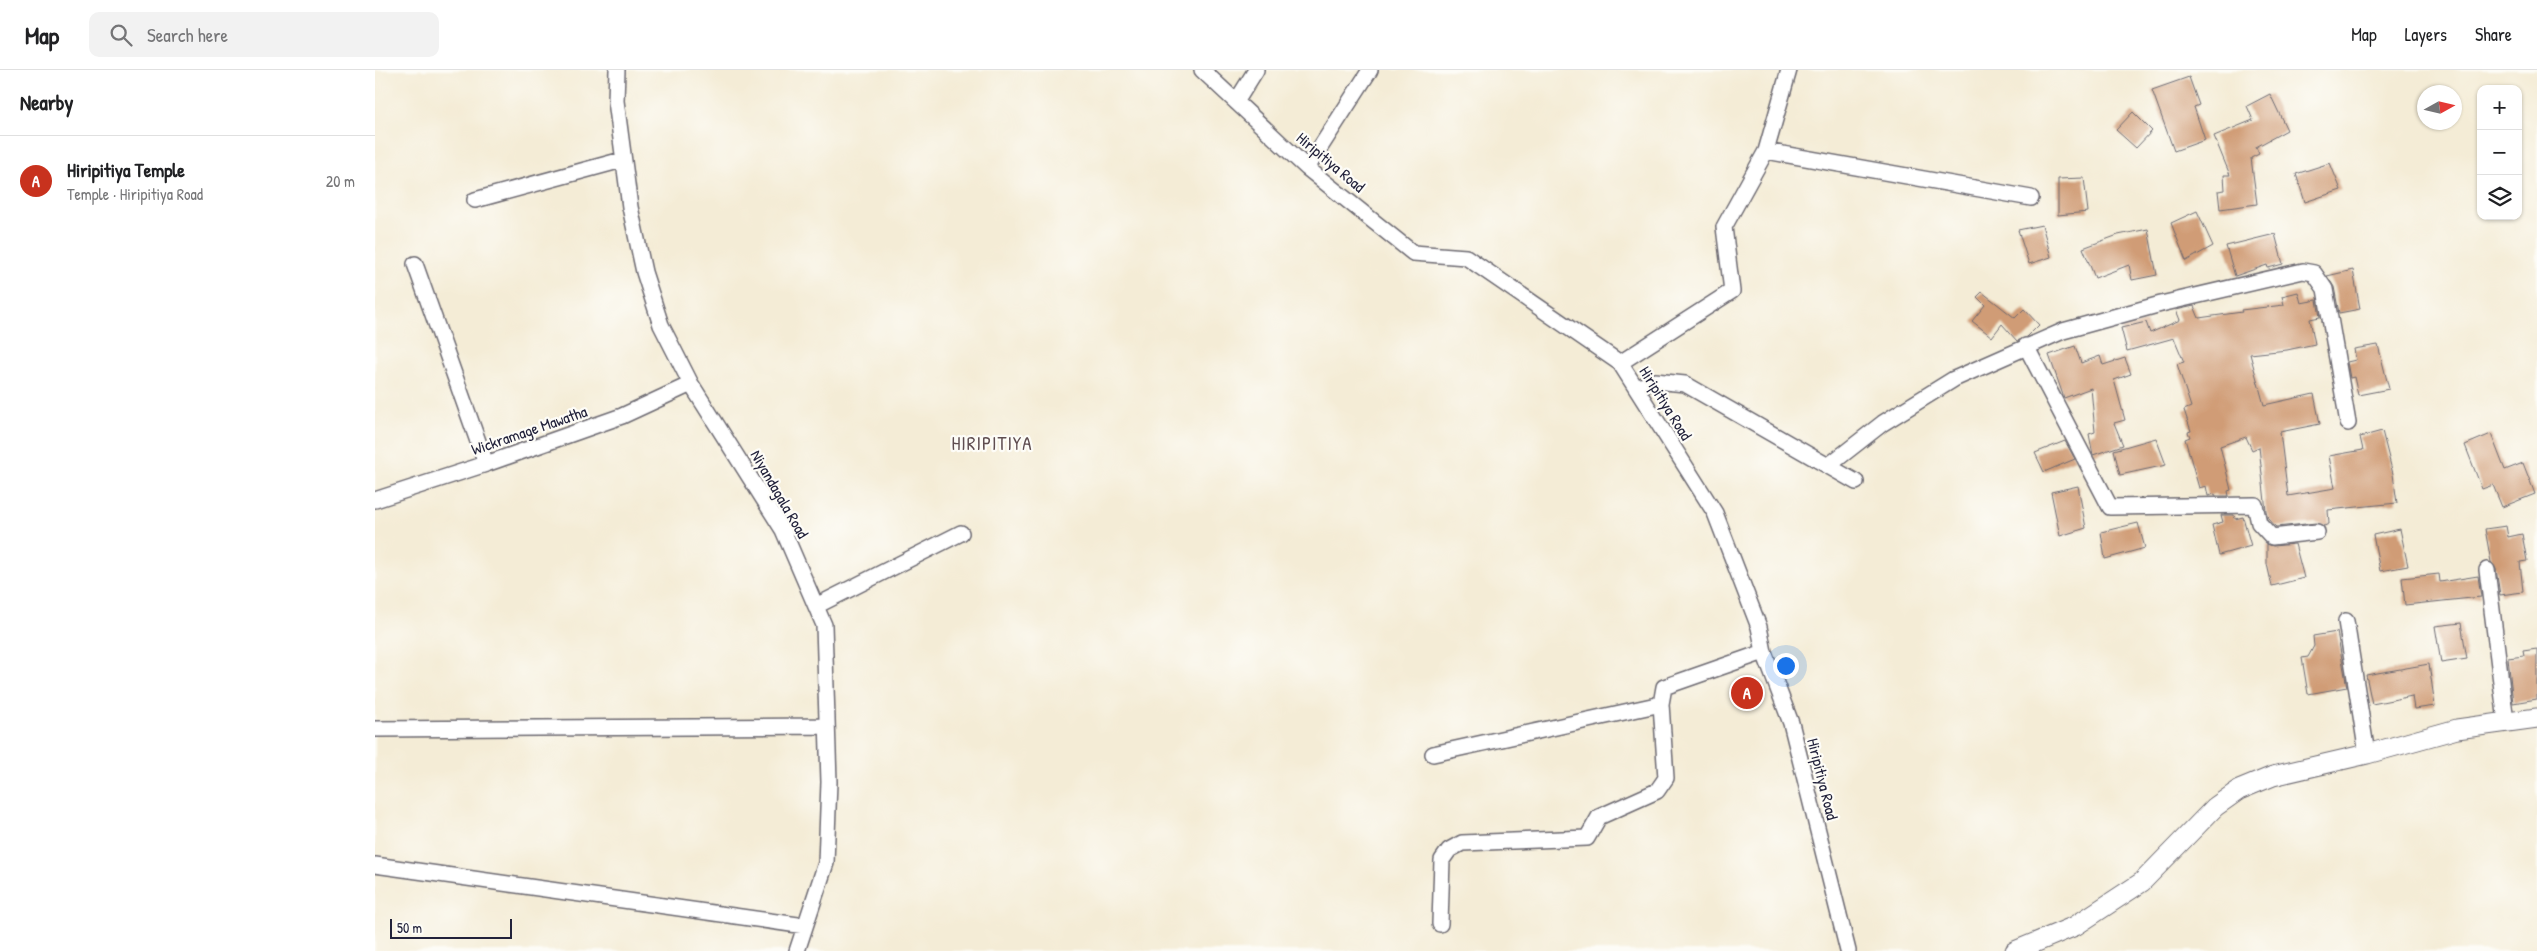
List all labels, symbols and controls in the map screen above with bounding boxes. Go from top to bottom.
search box [89,12,439,57]
text: Map [25,19,59,51]
icon: search [107,21,135,49]
text: Search here [147,22,228,48]
text: Map [2351,22,2377,47]
text: Layers [2405,22,2447,47]
text: Share [2475,22,2512,47]
north arrow [2417,85,2462,130]
map controls [2477,85,2522,220]
button: + [2477,85,2522,130]
text: Nearby [20,88,73,117]
street label: Hiripitiya Road [1292,127,1370,197]
button: − [2477,130,2522,175]
text: Hiripitiya Temple [67,157,185,183]
text: A [32,170,40,192]
text: 20 m [326,170,355,192]
button: layers [2477,175,2522,220]
text: Temple · Hiripitiya Road [67,183,203,205]
street label: Hiripitiya Road [1635,362,1697,444]
street label: Wickramage Mawatha [468,400,590,460]
district label: HIRIPITIYA [951,430,1033,456]
street label: Niyandagala Road [746,446,814,542]
your location [1773,653,1799,679]
pin: A [1731,674,1763,712]
street label: Hiripitiya Road [1802,736,1844,822]
scale bar [390,916,513,939]
text: 50 m [397,918,422,937]

